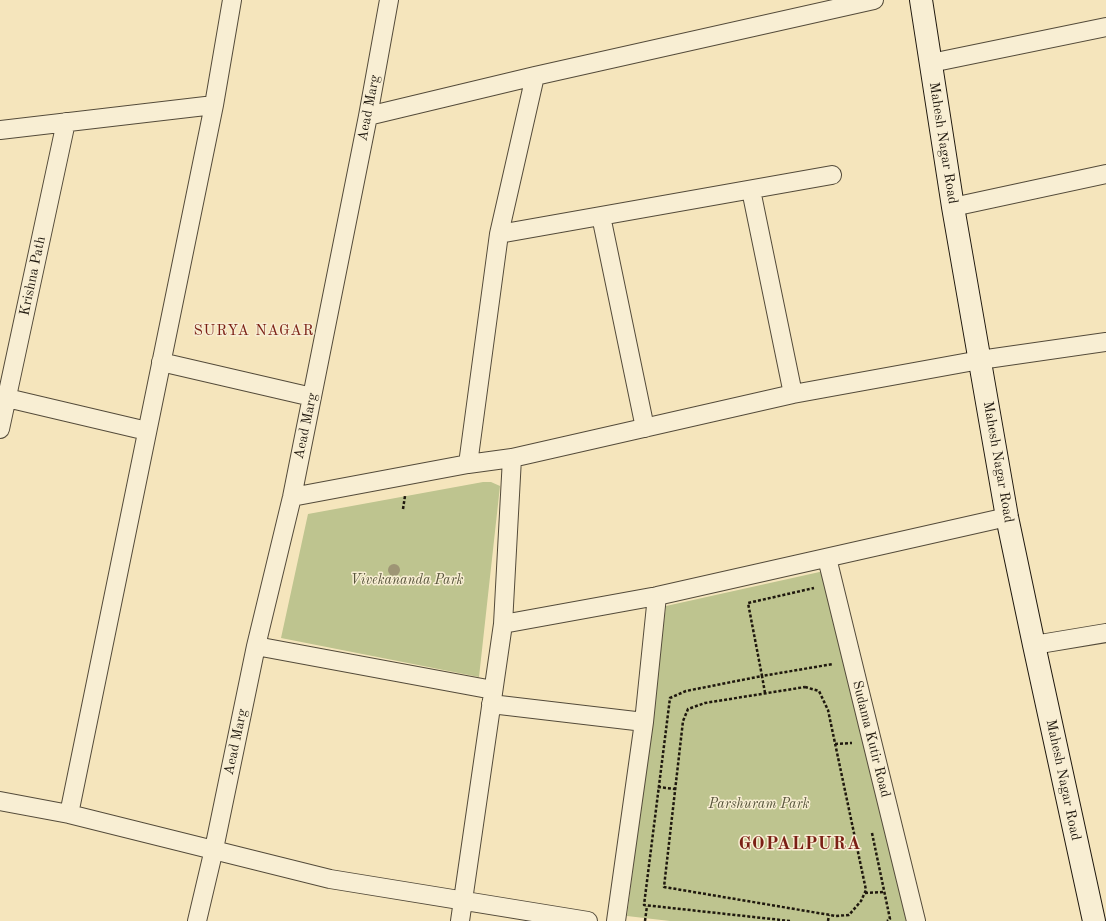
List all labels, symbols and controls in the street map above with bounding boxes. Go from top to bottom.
street label: Aead Marg [354,73,384,143]
street label: Mahesh Nagar Road [925,81,961,205]
street label: Krishna Path [16,235,50,317]
district label: SURYA NAGAR [194,322,314,340]
street label: Aead Marg [291,391,321,461]
street label: Mahesh Nagar Road [979,400,1017,524]
park label: Vivekananda Park [351,572,463,588]
street label: Sudama Kutir Road [848,679,894,799]
street label: Aead Marg [221,707,251,777]
street label: Mahesh Nagar Road [1042,718,1084,842]
park label: Parshuram Park [709,796,809,812]
district label: GOPALPURA [739,833,861,855]

